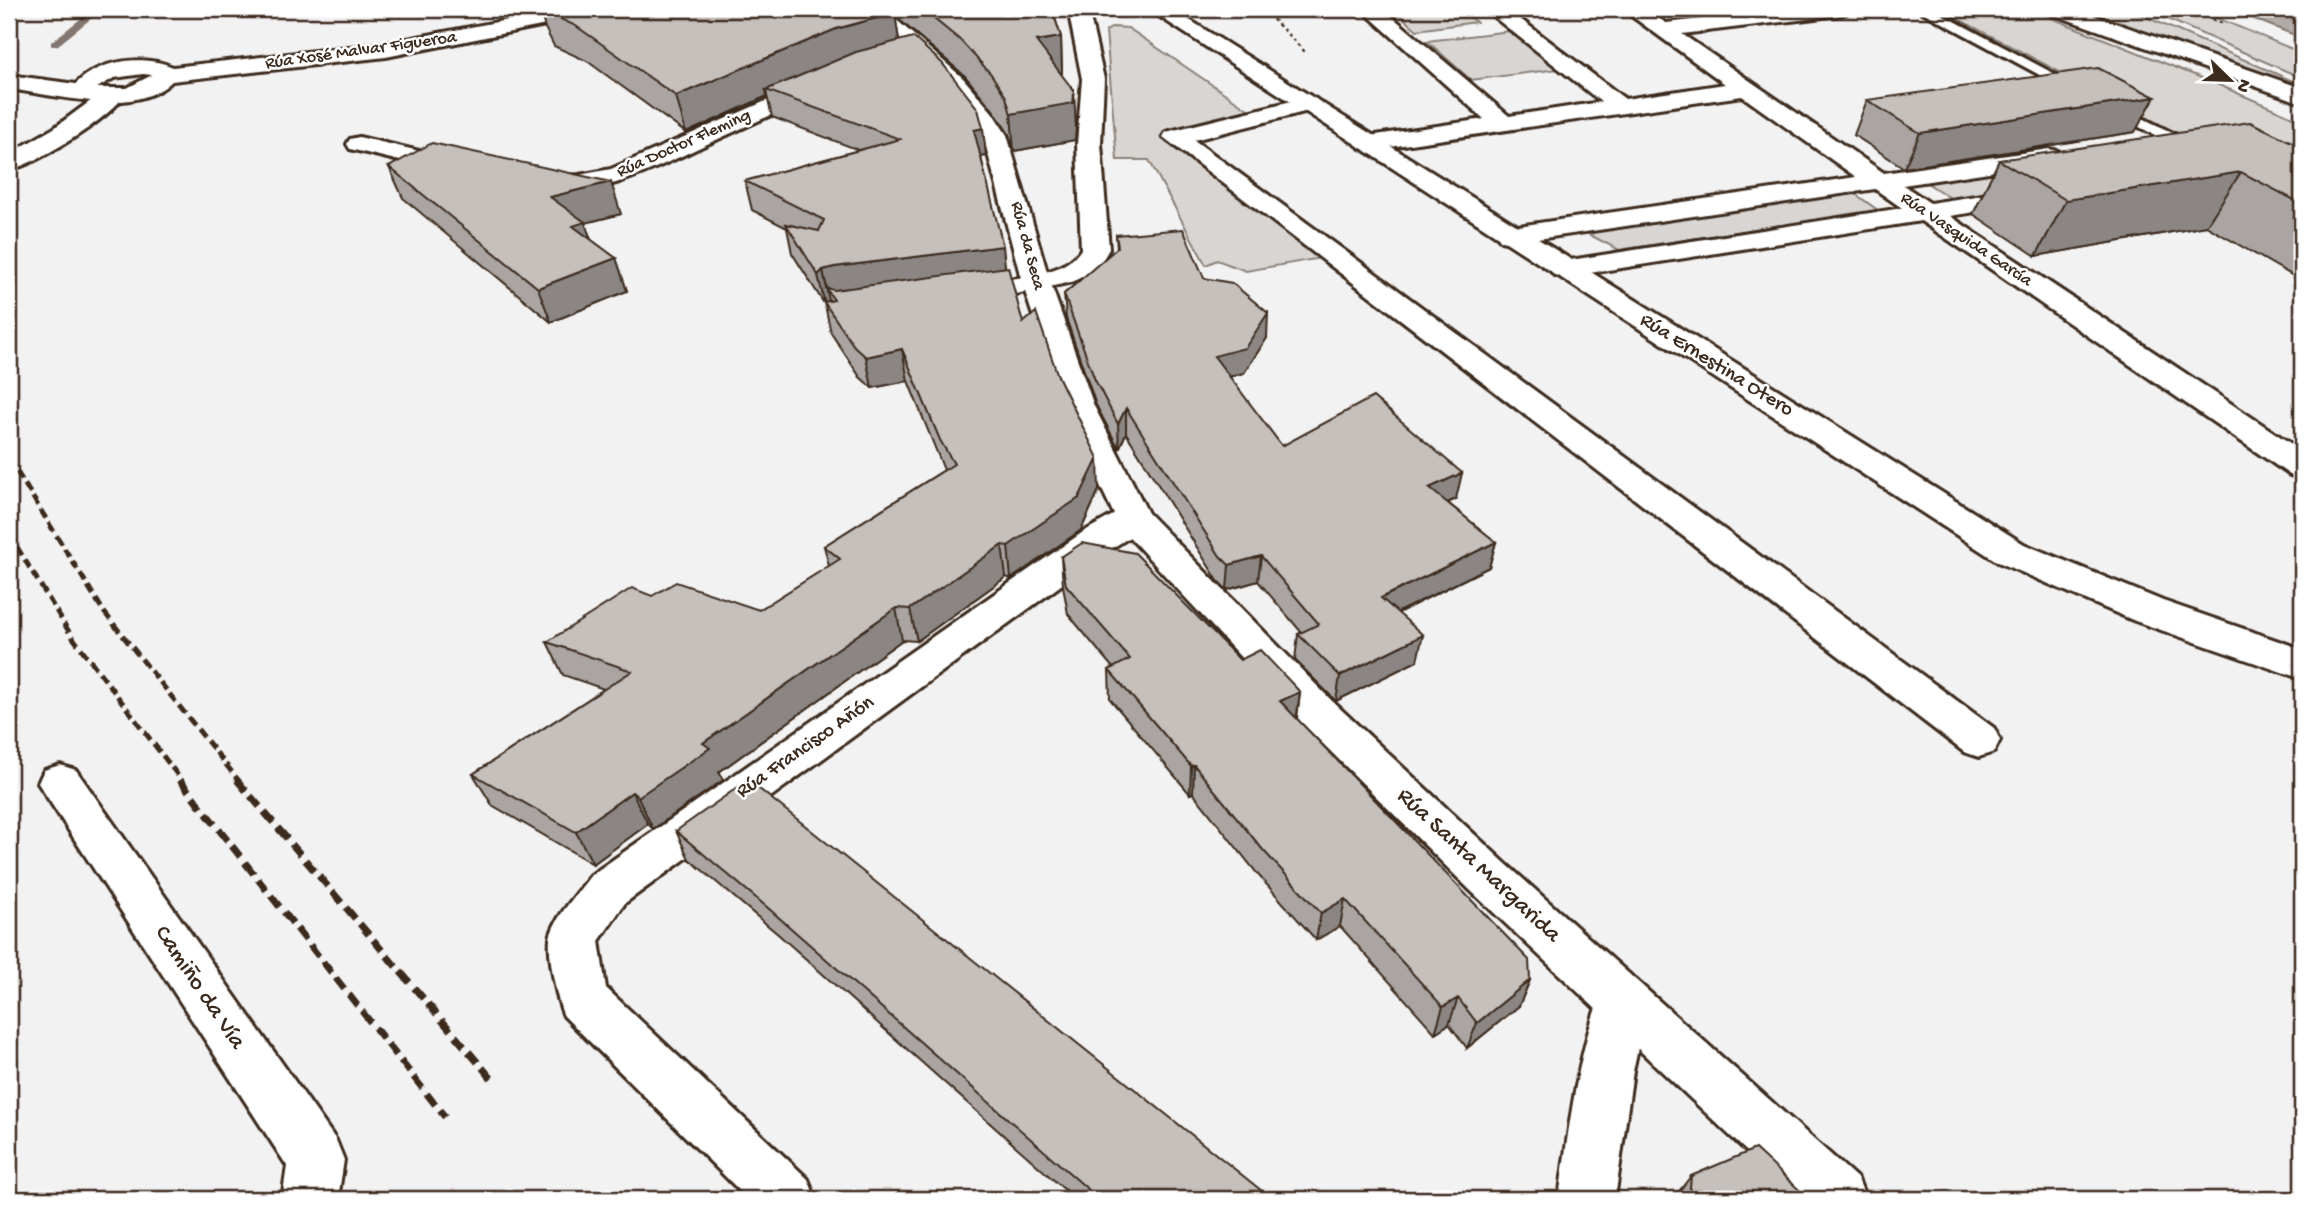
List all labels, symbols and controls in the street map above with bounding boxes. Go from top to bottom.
street label: Rúa Xosé Malvar Figueroa [264,27,459,75]
north arrow [2196,46,2266,116]
text: N [2229,75,2255,95]
street label: Rúa Doctor Fleming [614,105,754,183]
street label: Rúa Vasquida García [1896,188,2037,292]
street label: Rúa da Seca [1005,199,1049,293]
street label: Rúa Ernestina Otero [1634,309,1798,423]
street label: Rúa Francisco Añón [732,691,880,805]
street label: Rúa Santa Margarida [1390,782,1567,950]
street label: Camiño da Vía [147,921,251,1056]

